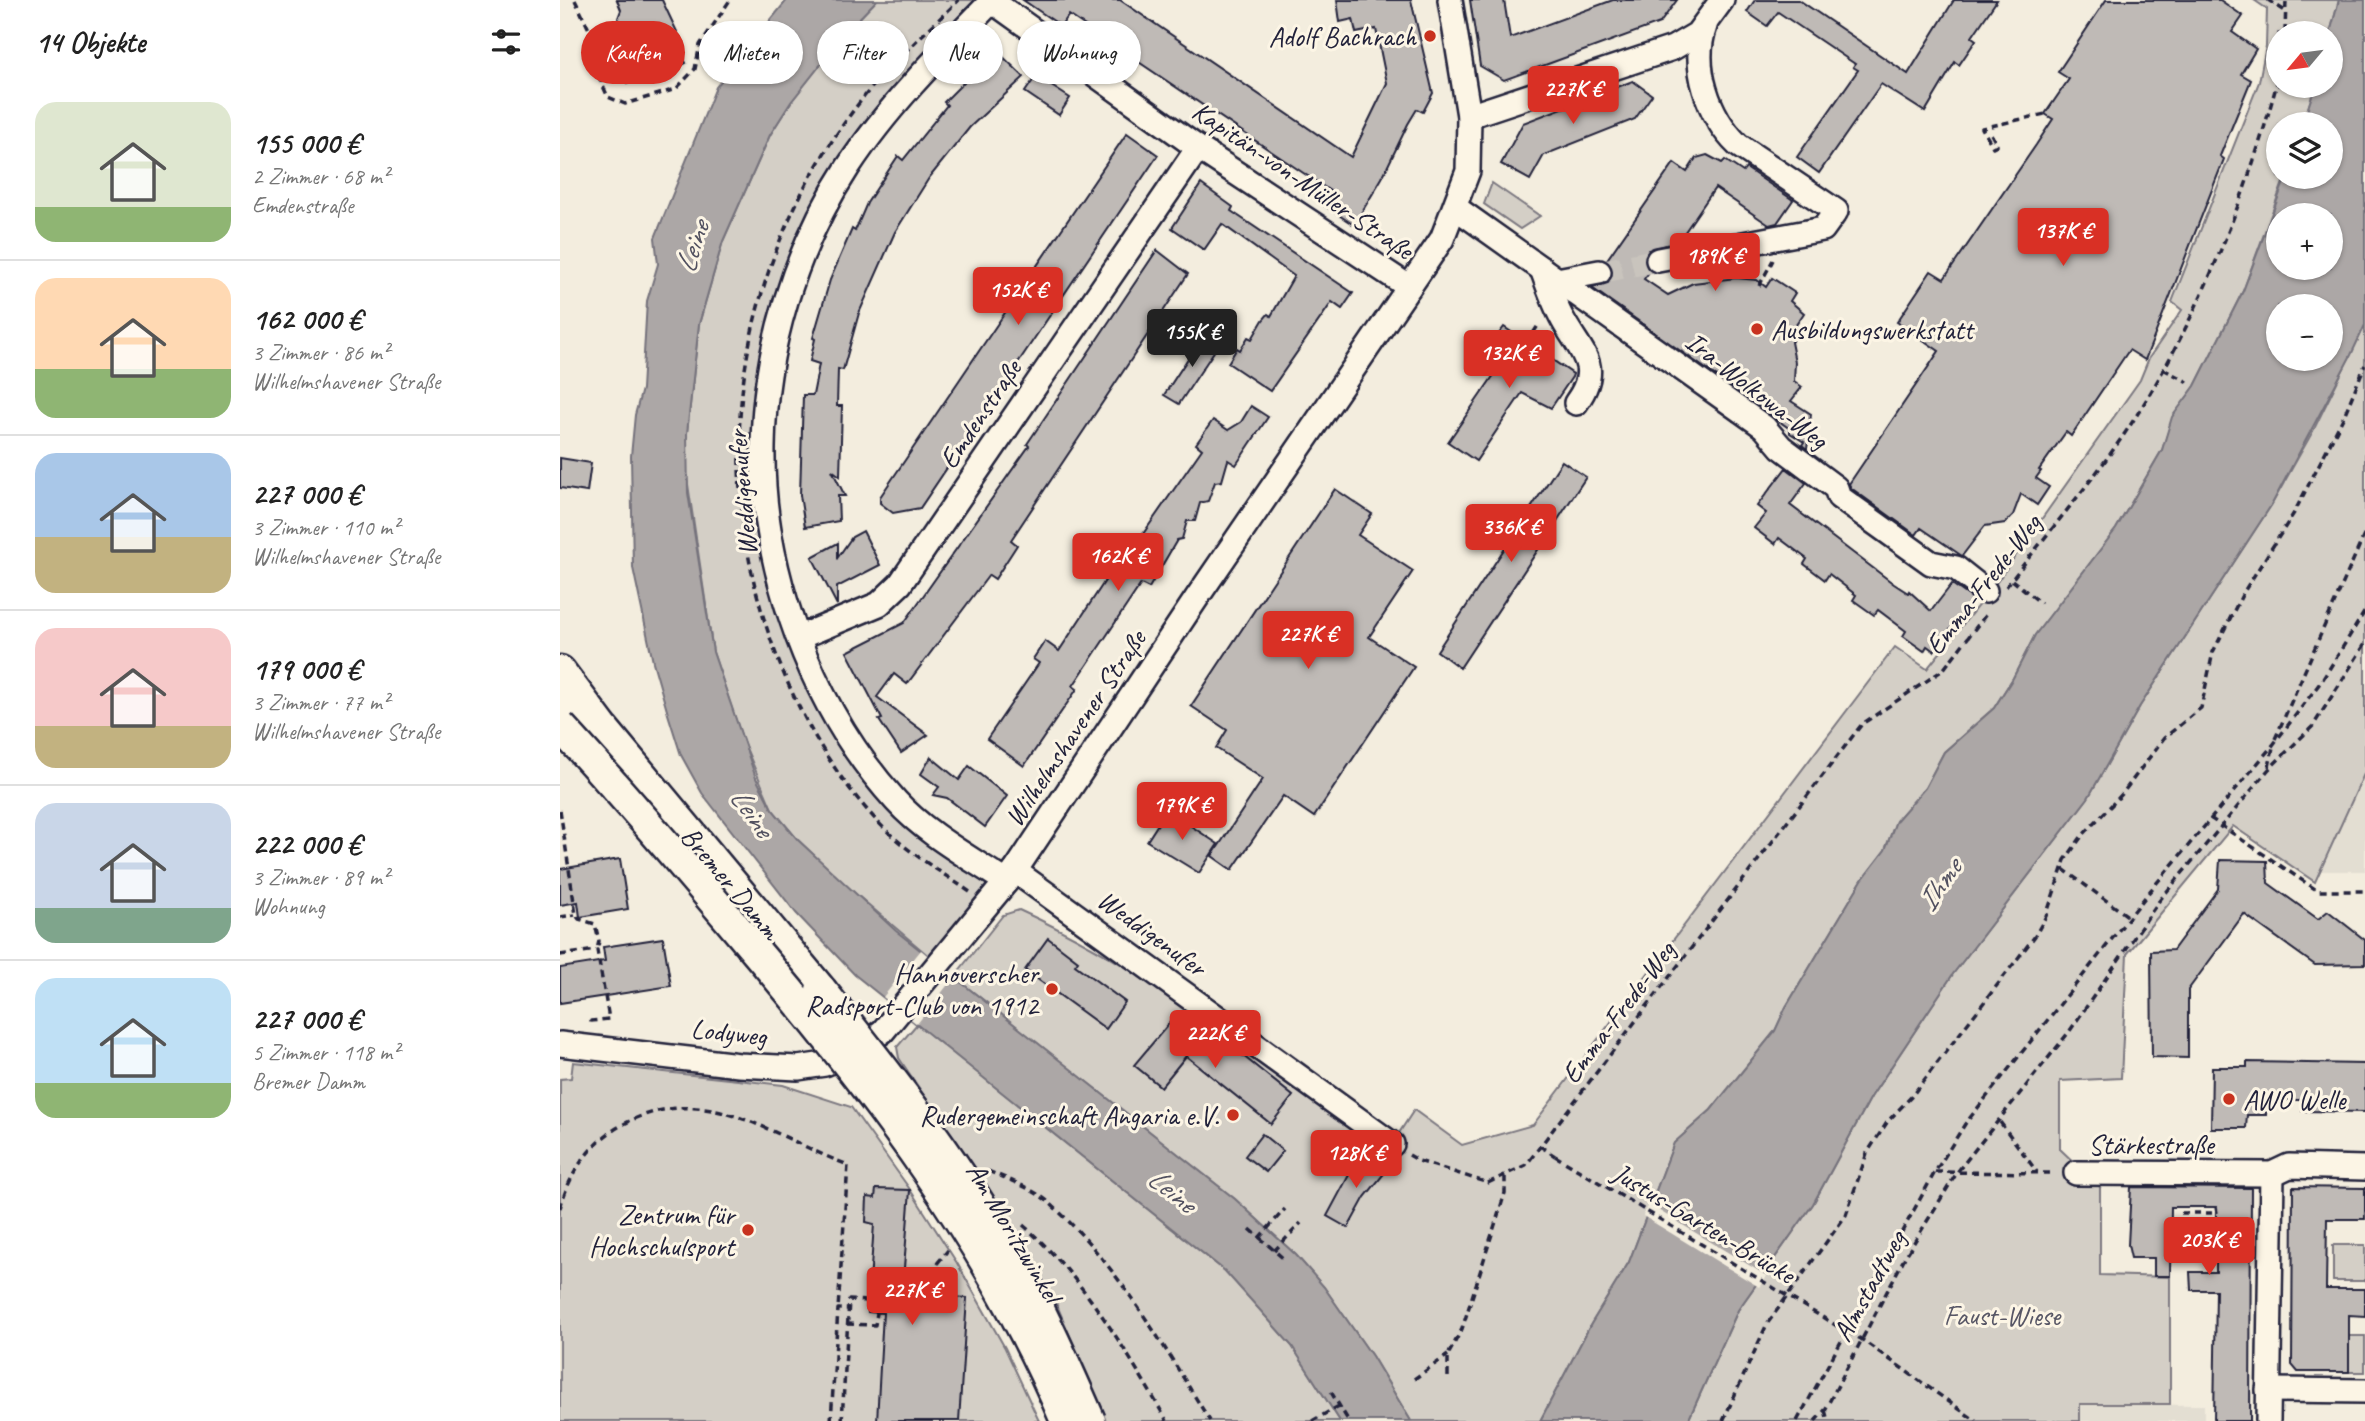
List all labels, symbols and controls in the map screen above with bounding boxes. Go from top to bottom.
place label: Adolf Bachrach [1269,19,1417,54]
chip: Kaufen [581,21,685,84]
chip: Mieten [699,21,803,84]
chip: Filter [817,21,909,84]
chip: Neu [923,21,1003,84]
chip: Wohnung [1017,21,1141,84]
north arrow [2266,21,2343,98]
map controls [2266,21,2343,371]
text: 14 Objekte [35,23,145,61]
icon: filters [487,23,525,61]
marker: Adolf Bachrach [1422,28,1438,44]
pin: 227K € [1516,66,1630,126]
text: 227K € [1544,74,1602,103]
street label: Kapitän-von-Müller-Straße [1186,93,1422,268]
button: layers [2266,112,2343,189]
text: 155 000 € [252,124,360,162]
icon: home [91,130,175,214]
text: 2 Zimmer · 68 m² [252,162,389,191]
text: Emdenstraße [252,191,354,220]
button: + [2266,203,2343,280]
pin: 137K € [2006,208,2120,268]
water label: Leine [666,213,719,277]
text: 137K € [2034,216,2092,245]
pin: 189K € [1658,233,1772,293]
text: 189K € [1686,241,1744,270]
pin: 152K € [961,268,1075,327]
text: 152K € [989,275,1047,304]
button: − [2266,294,2343,371]
text: 162 000 € [252,300,362,338]
icon: home [91,306,175,390]
pin: 155K € [1135,310,1249,369]
place label: Ausbildungswerkstatt [1771,312,1975,347]
text: 155K € [1163,317,1221,346]
marker: Ausbildungswerkstatt [1749,321,1765,337]
street label: Ira-Wolkowa-Weg [1679,323,1836,457]
pin: 132K € [1452,330,1566,390]
text: 3 Zimmer · 86 m² [252,338,389,367]
text: 132K € [1480,338,1538,367]
street label: Emdenstraße [931,351,1030,475]
text: Wilhelmshavener Straße [252,367,440,396]
street label: Weddigenufer [719,427,765,557]
text: 227 000 € [252,475,361,513]
icon: home [91,481,175,565]
pin: 336K € [1454,504,1568,564]
street label: Emma-Frede-Weg [1917,506,2050,661]
text: 336K € [1481,512,1541,541]
text: 3 Zimmer · 110 m² [252,513,399,542]
pin: 162K € [1061,534,1175,593]
text: 162K € [1088,541,1148,570]
text: Wilhelmshavener Straße [252,542,440,571]
pin: 227K € [1251,612,1365,671]
text: 227K € [1279,619,1337,648]
street label: Wilhelmshavener Straße [996,622,1155,833]
text: 179 000 € [252,650,361,688]
icon: home [91,656,175,740]
text: 3 Zimmer · 77 m² [252,688,389,717]
text: Wilhelmshavener Straße [252,717,440,746]
water label: Leine [722,780,785,847]
pin: 179K € [1125,782,1239,842]
text: 179K € [1153,790,1211,819]
street label: Bremer Damm [673,819,790,948]
text: 222 000 € [252,825,361,863]
icon: home [91,831,175,915]
water label: Ihme [1908,848,1972,918]
text: 3 Zimmer · 89 m² [252,863,389,892]
street label: Weddigenufer [1091,882,1215,985]
text: Wohnung [252,892,325,921]
street label: Emma-Frede-Weg [1553,933,1684,1090]
place label: Hannoverscher Radsport-Club von 1912 [805,956,1040,1023]
marker: Hannoverscher Radsport-Club von 1912 [1044,981,1060,997]
text: 227 000 € [252,1000,361,1038]
icon: home [91,1006,175,1090]
pin: 222K € [1158,1010,1272,1070]
street label: Lodyweg [689,1011,770,1053]
text: 222K € [1186,1018,1244,1047]
text: 5 Zimmer · 118 m² [252,1038,399,1067]
text: Bremer Damm [252,1067,365,1096]
place label: AWO Welle [2243,1082,2347,1117]
marker: AWO Welle [2221,1091,2237,1107]
place label: Rudergemeinschaft Angaria e.V. [920,1098,1219,1133]
marker: Rudergemeinschaft Angaria e.V. [1225,1107,1241,1123]
street label: Stärkestraße [2088,1127,2216,1162]
pin: 128K € [1299,1130,1413,1190]
text: 128K € [1327,1138,1385,1167]
street label: Justus-Garten-Brücke [1605,1154,1803,1292]
street label: Am Moritzwinkel [959,1156,1072,1313]
water label: Leine [1140,1159,1207,1224]
place label: Zentrum für Hochschulsport [589,1197,737,1264]
pin: 203K € [2152,1218,2266,1277]
marker: Zentrum für Hochschulsport [740,1222,756,1238]
street label: Almstadtweg [1824,1223,1915,1347]
text: 203K € [2180,1225,2238,1254]
pin: 227K € [855,1268,969,1327]
text: 227K € [883,1275,941,1304]
park label: Faust-Wiese [1944,1298,2062,1333]

